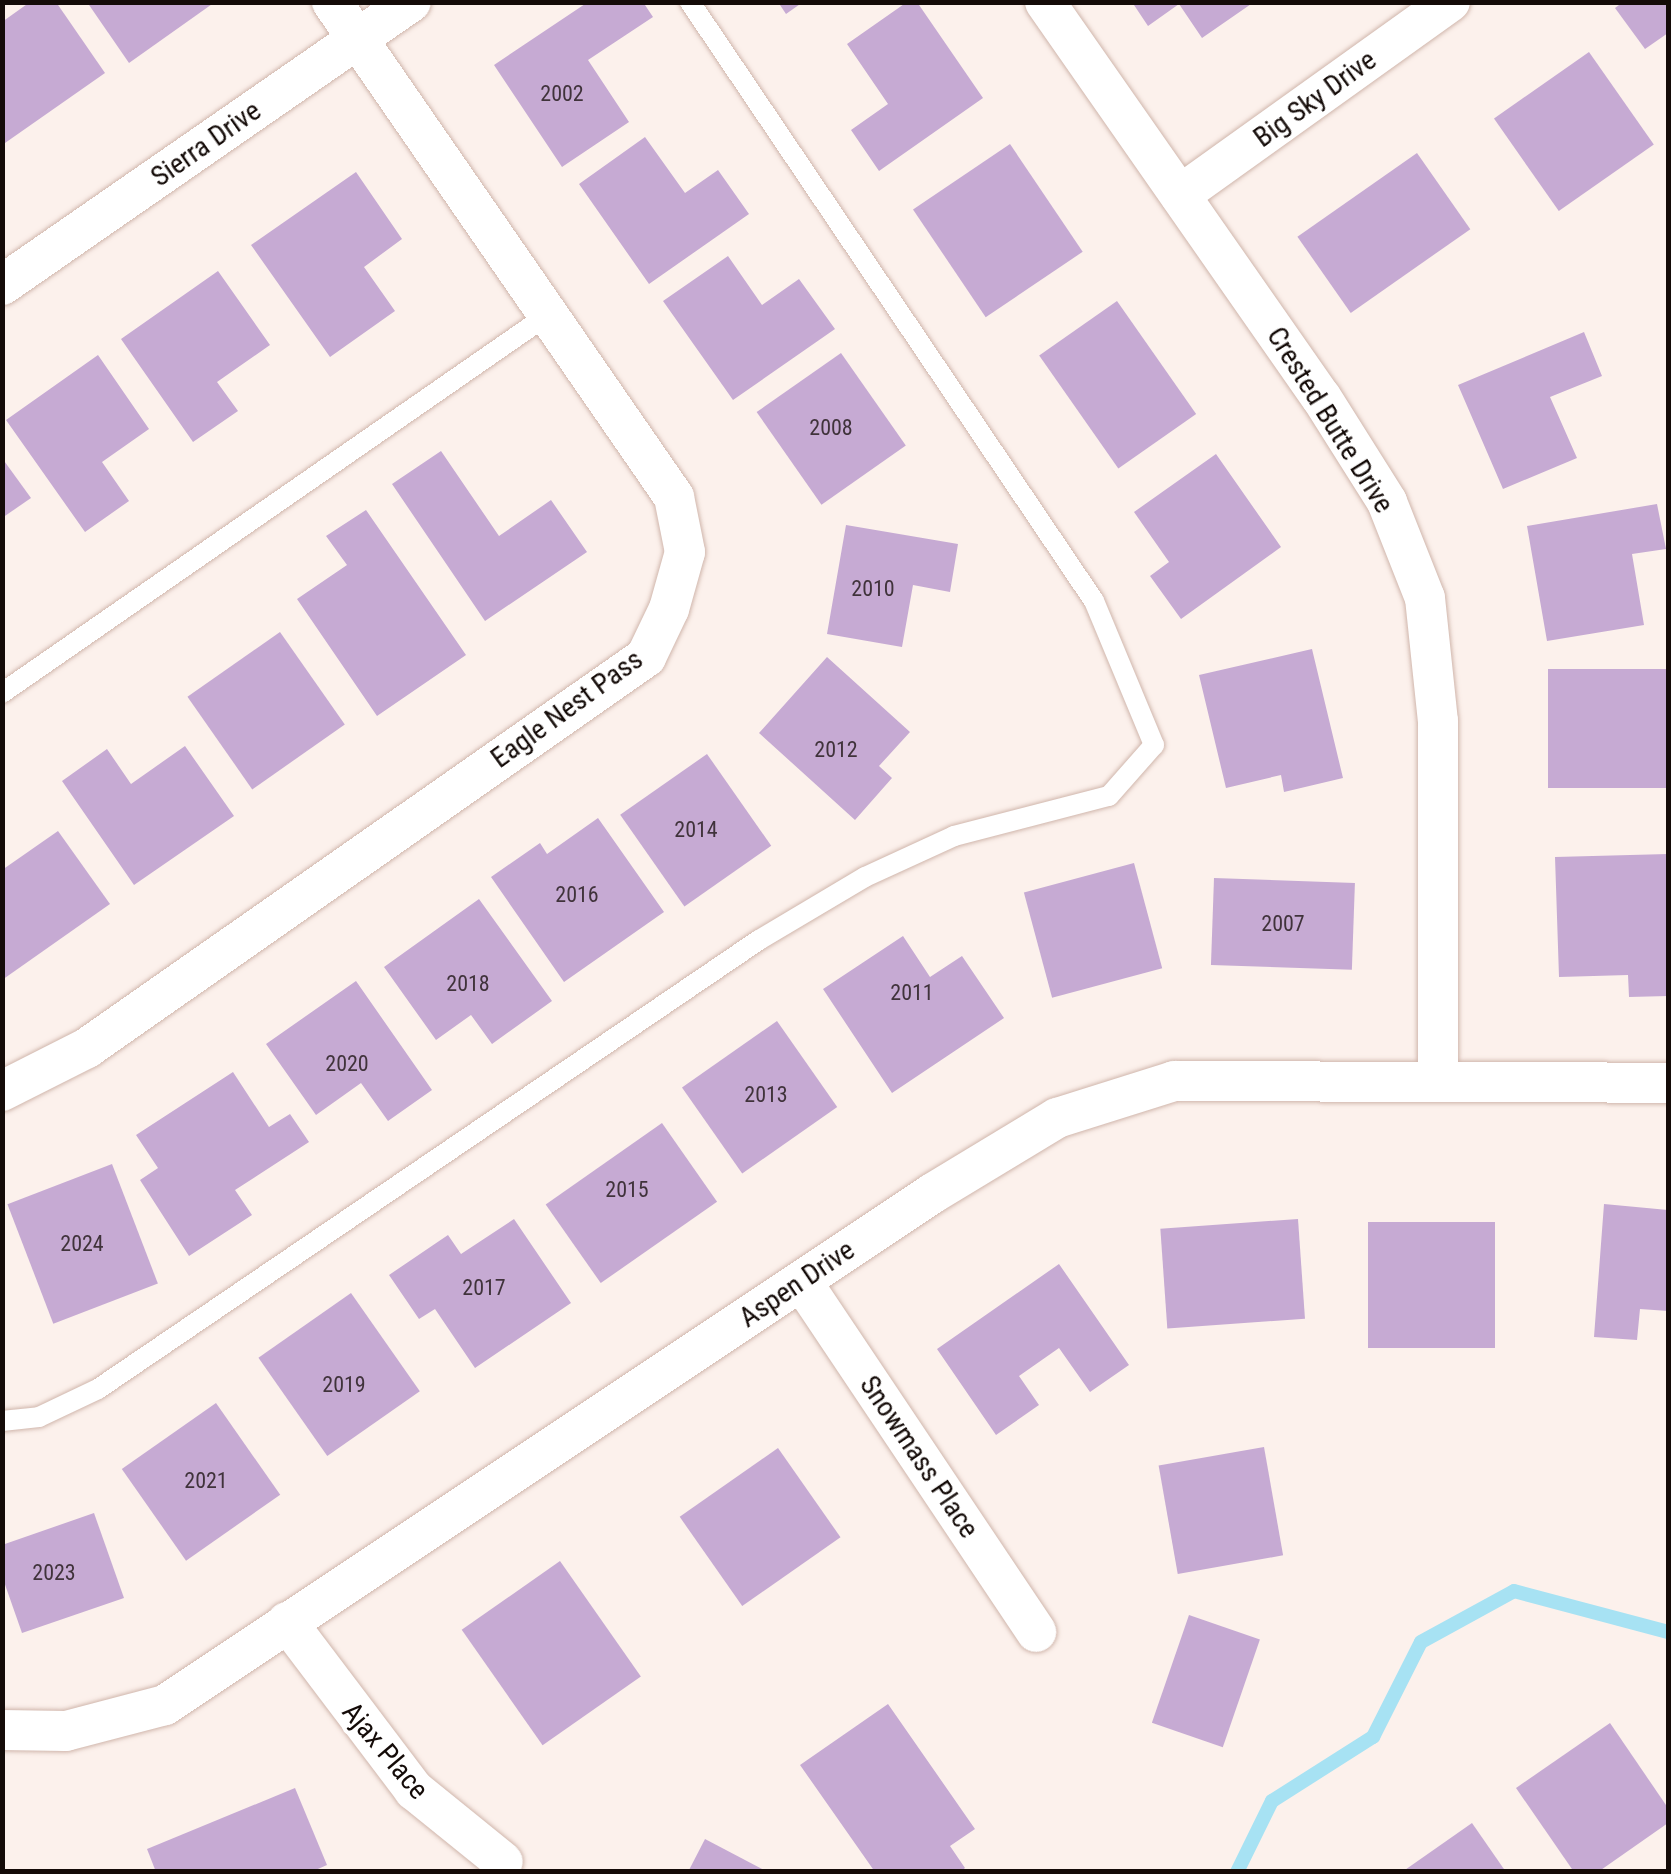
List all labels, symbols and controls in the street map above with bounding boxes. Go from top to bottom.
street label: Big Sky Drive [1247,43,1383,155]
house number: 2002 [540,81,584,107]
street label: Sierra Drive [145,94,267,194]
street label: Crested Butte Drive [1259,321,1401,519]
house number: 2008 [809,415,853,441]
house number: 2010 [851,576,895,602]
street label: Eagle Nest Pass [485,643,649,775]
house number: 2012 [814,737,858,763]
house number: 2014 [674,817,718,843]
house number: 2016 [555,882,599,908]
house number: 2007 [1261,911,1305,937]
house number: 2018 [446,971,490,997]
house number: 2011 [890,980,934,1006]
house number: 2020 [325,1051,369,1077]
house number: 2013 [744,1082,788,1108]
house number: 2015 [605,1177,649,1203]
house number: 2024 [60,1231,104,1257]
street label: Aspen Drive [733,1233,861,1335]
house number: 2017 [462,1275,506,1301]
street label: Snowmass Place [852,1370,986,1544]
house number: 2019 [322,1372,366,1398]
house number: 2021 [184,1468,228,1494]
house number: 2023 [32,1560,76,1586]
street label: Ajax Place [335,1696,435,1806]

